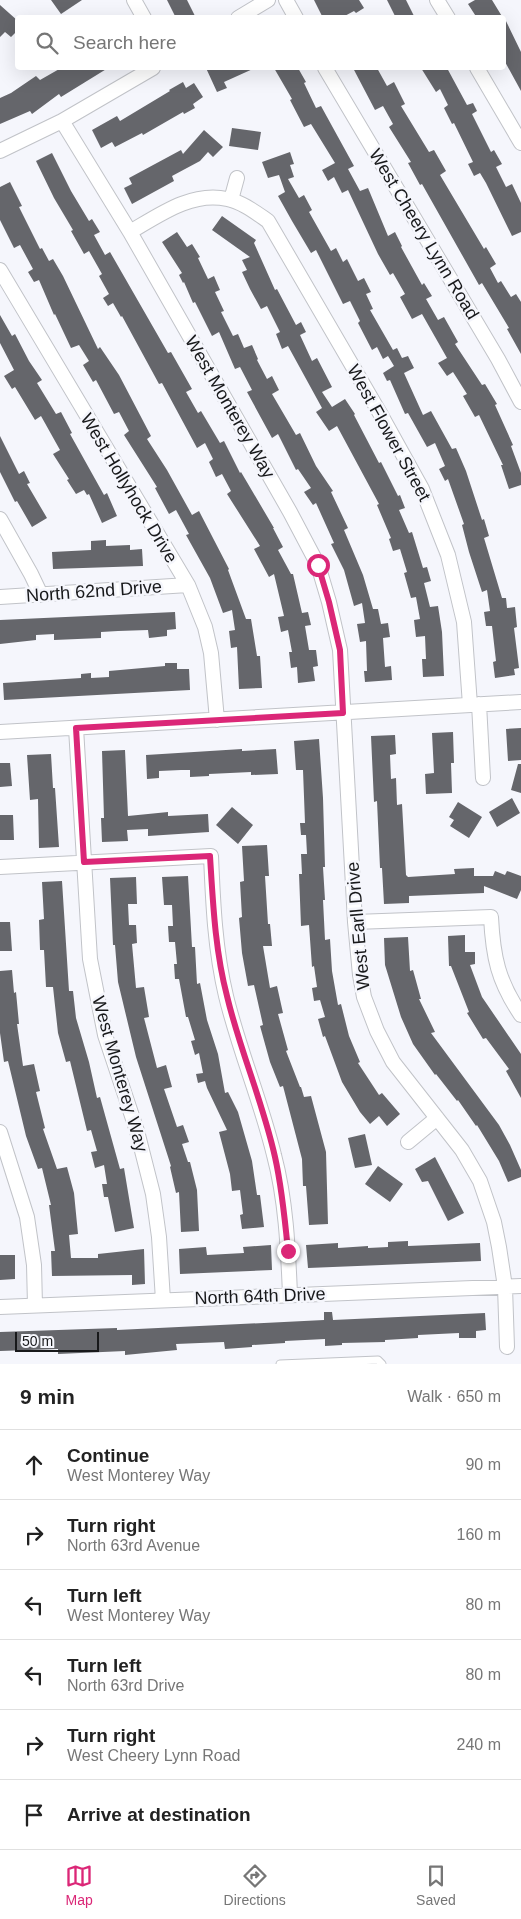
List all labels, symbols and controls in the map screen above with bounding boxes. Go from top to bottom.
search box [15,15,506,70]
icon: search [33,29,61,57]
text: Search here [73,32,177,53]
street label: West Cheery Lynn Road [365,145,483,323]
street label: West Monterey Way [181,332,279,482]
street label: West Flower Street [343,361,435,505]
street label: West Hollyhock Drive [76,410,182,566]
route start [307,554,330,577]
street label: North 62nd Drive [25,576,163,606]
street label: West Earll Drive [342,861,374,991]
street label: West Monterey Way [88,994,152,1154]
route end [277,1240,300,1263]
street label: North 64th Drive [194,1284,326,1308]
scale bar [15,1329,99,1352]
text: 50 m [22,1333,53,1349]
text: 9 min [20,1385,75,1408]
text: Walk · 650 m [407,1388,501,1405]
text: Continue [67,1445,149,1466]
icon: ahead [20,1451,48,1479]
text: 90 m [465,1456,501,1473]
text: West Monterey Way [67,1467,210,1484]
text: Turn right [67,1515,155,1536]
icon: right [20,1521,48,1549]
text: 160 m [457,1526,501,1543]
text: North 63rd Avenue [67,1537,200,1554]
text: Turn left [67,1585,142,1606]
icon: left [20,1591,48,1619]
text: 80 m [465,1596,501,1613]
text: West Monterey Way [67,1607,210,1624]
text: Turn left [67,1655,142,1676]
icon: left [20,1661,48,1689]
text: 80 m [465,1666,501,1683]
text: North 63rd Drive [67,1677,184,1694]
text: Turn right [67,1725,155,1746]
icon: right [20,1731,48,1759]
text: 240 m [457,1736,501,1753]
text: West Cheery Lynn Road [67,1747,240,1764]
icon: arrive [20,1801,48,1829]
text: Arrive at destination [67,1804,251,1825]
tab: Map [65,1862,93,1908]
tab: Directions [224,1862,286,1908]
tab: Saved [416,1862,456,1908]

